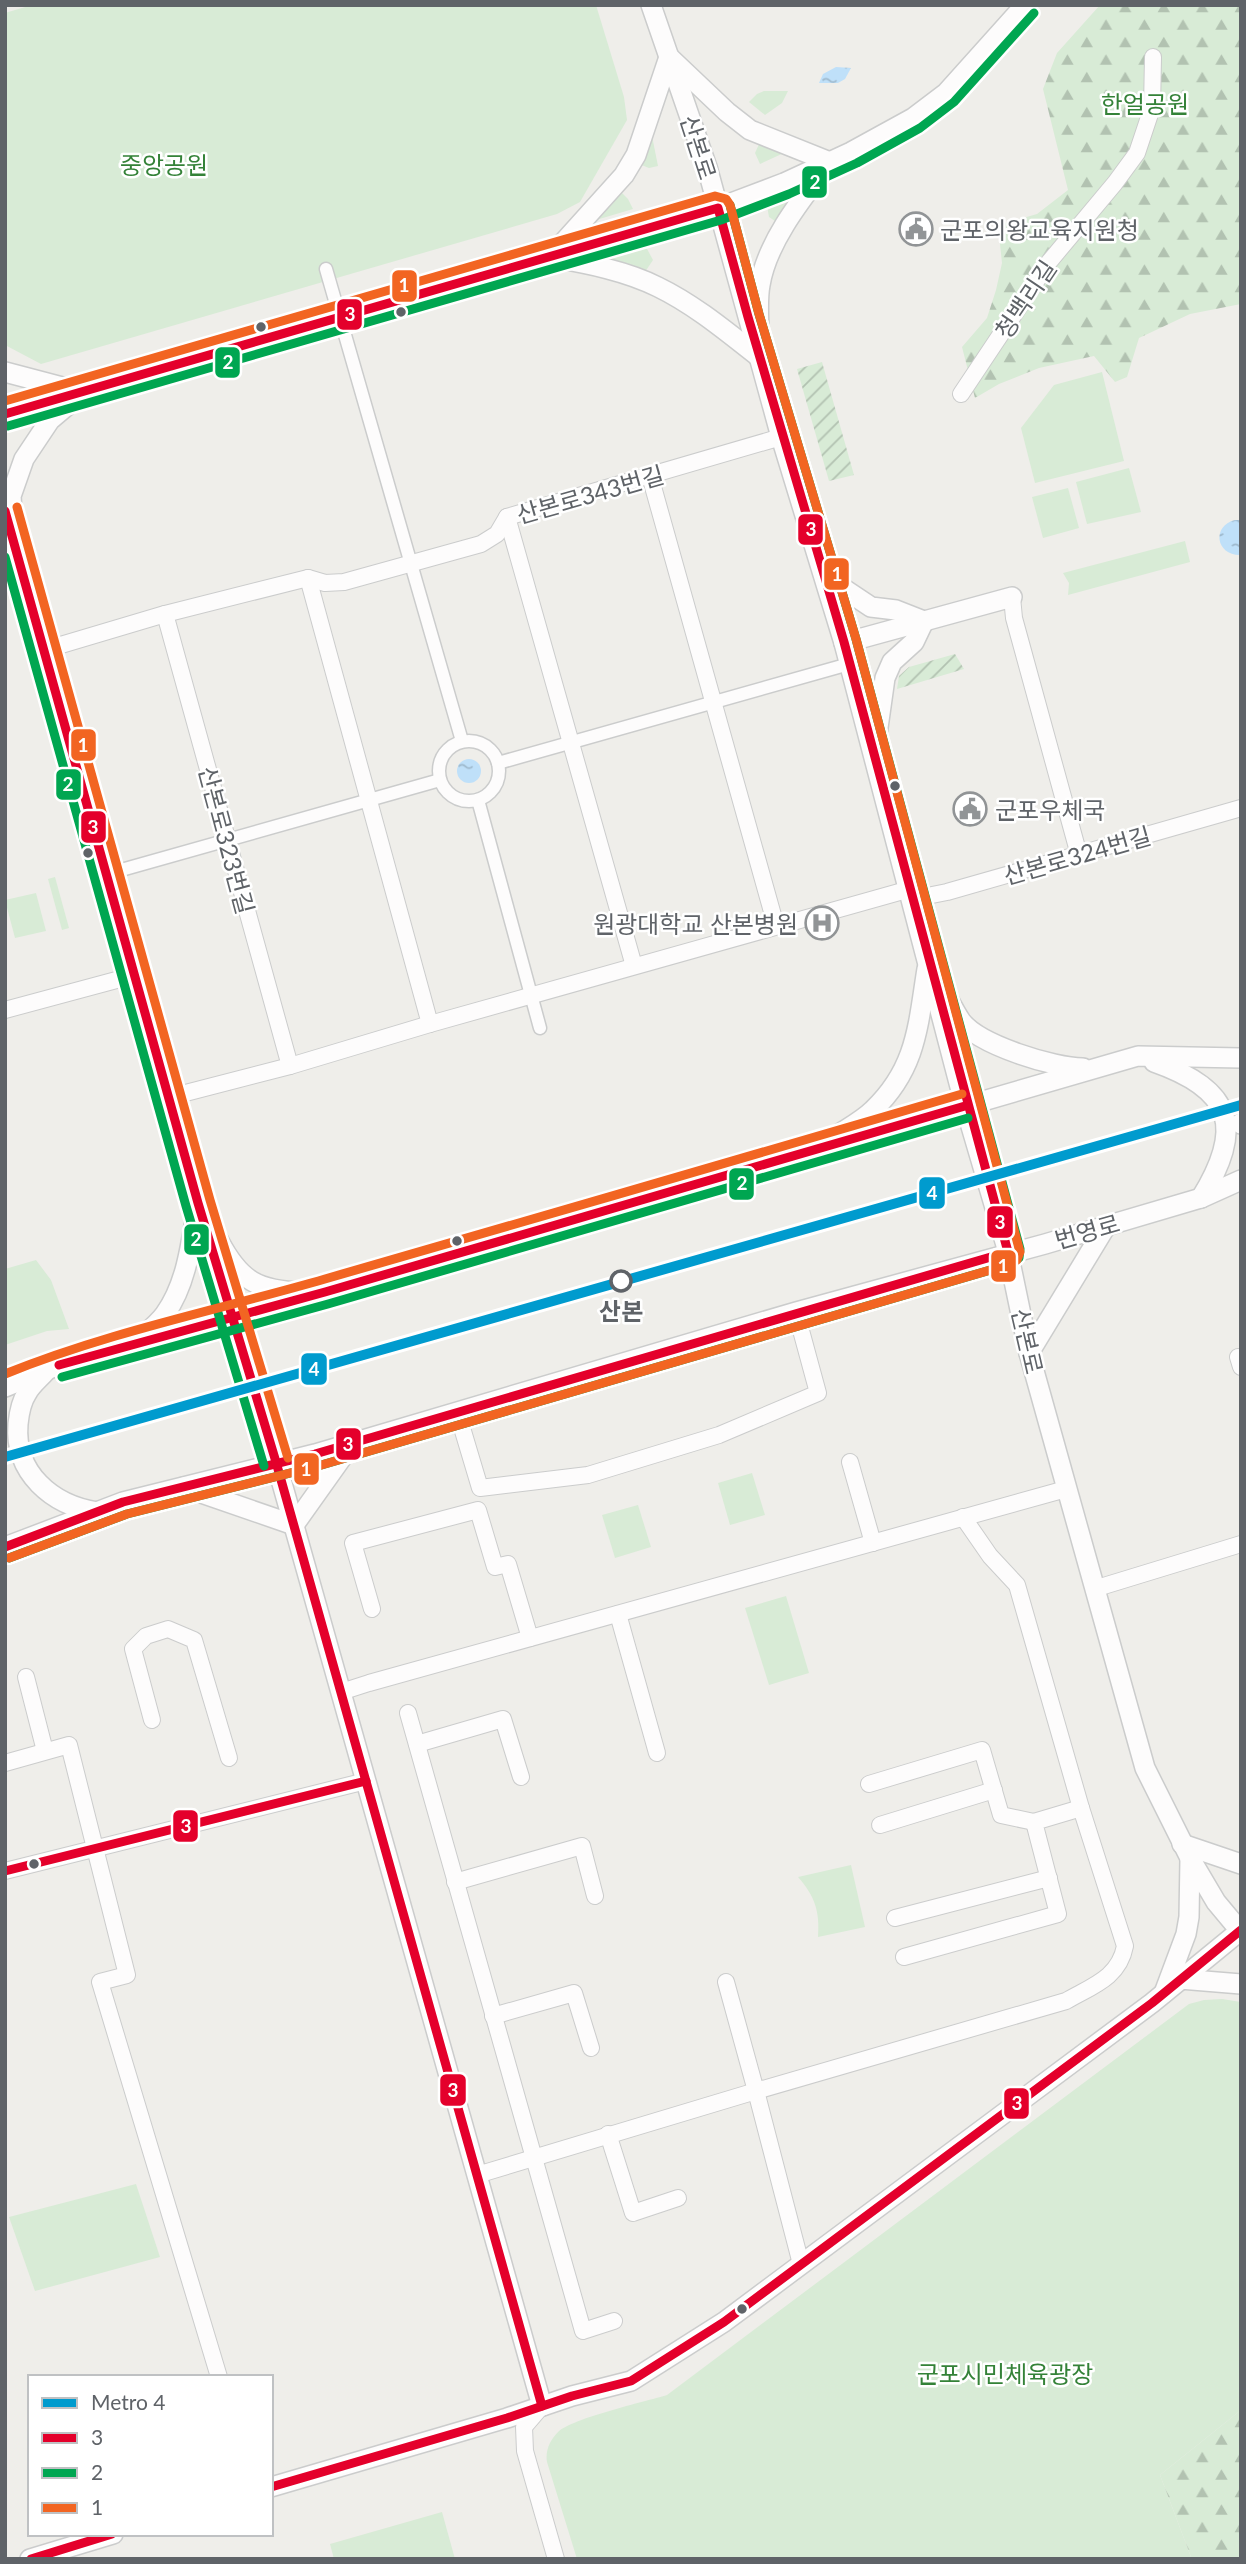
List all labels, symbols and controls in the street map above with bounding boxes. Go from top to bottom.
park label: 한얼공원 [1101,89,1189,118]
street label: 산본로 [675,111,723,183]
park label: 중앙공원 [120,150,208,179]
line badge: 2 [801,165,828,199]
text: 2 [809,170,821,193]
public building icon: 군포의왕교육지원청 [897,210,935,248]
place label: 군포의왕교육지원청 [940,215,1139,244]
street label: 청백리길 [988,254,1062,344]
line badge: 1 [391,269,418,303]
text: 1 [398,273,410,296]
line badge: 3 [336,298,363,331]
text: 3 [344,302,356,325]
unlabelled marker [394,305,408,319]
unlabelled marker [254,320,268,334]
line badge: 2 [214,346,241,379]
text: 2 [222,350,234,373]
street label: 산본로343번길 [513,459,667,529]
line badge: 3 [797,513,824,546]
text: 3 [805,517,817,540]
line badge: 1 [823,557,850,591]
text: 1 [831,562,843,585]
line badge: 1 [70,728,97,762]
text: 1 [77,733,89,756]
street label: 산본로323번길 [193,763,261,917]
line badge: 2 [55,768,82,801]
text: 2 [62,772,74,795]
unlabelled marker [888,779,902,793]
public building icon: 군포우체국 [951,790,989,828]
place label: 군포우체국 [995,795,1105,824]
line badge: 3 [80,810,107,844]
text: 3 [87,815,99,838]
street label: 산본로324번길 [1000,820,1154,890]
unlabelled marker [81,846,95,860]
hospital icon: 원광대학교 산본병원 [803,904,841,942]
place label: 원광대학교 산본병원 [593,909,798,938]
line badge: 2 [728,1167,755,1201]
text: 2 [736,1171,748,1194]
line badge: 4 [918,1176,946,1210]
text: 4 [926,1181,938,1204]
line badge: 3 [986,1205,1014,1239]
street label: 번영로 [1051,1208,1123,1254]
text: 3 [994,1210,1006,1233]
line badge: 2 [183,1223,210,1256]
text: 2 [190,1227,202,1250]
unlabelled marker [450,1234,464,1248]
line badge: 1 [990,1249,1017,1283]
text: 1 [997,1254,1009,1277]
marker: 산본 [610,1270,632,1292]
place label: 산본 [599,1296,643,1325]
street label: 산본로 [1006,1305,1050,1377]
line badge: 4 [300,1352,328,1386]
text: 4 [308,1357,320,1380]
line badge: 3 [335,1427,362,1461]
text: 3 [342,1432,354,1455]
line badge: 1 [293,1452,320,1486]
text: 1 [300,1457,312,1480]
line badge: 3 [172,1809,199,1843]
text: 3 [180,1814,192,1837]
unlabelled marker [27,1857,41,1871]
line badge: 3 [439,2073,467,2107]
text: 3 [447,2078,459,2101]
line badge: 3 [1003,2087,1030,2120]
text: 3 [1011,2091,1023,2114]
unlabelled marker [735,2302,749,2316]
park label: 군포시민체육광장 [917,2359,1093,2388]
legend [28,2375,273,2536]
text: Metro 4 [91,2389,165,2414]
text: 3 [91,2424,103,2449]
text: 2 [91,2459,103,2484]
text: 1 [91,2494,103,2519]

